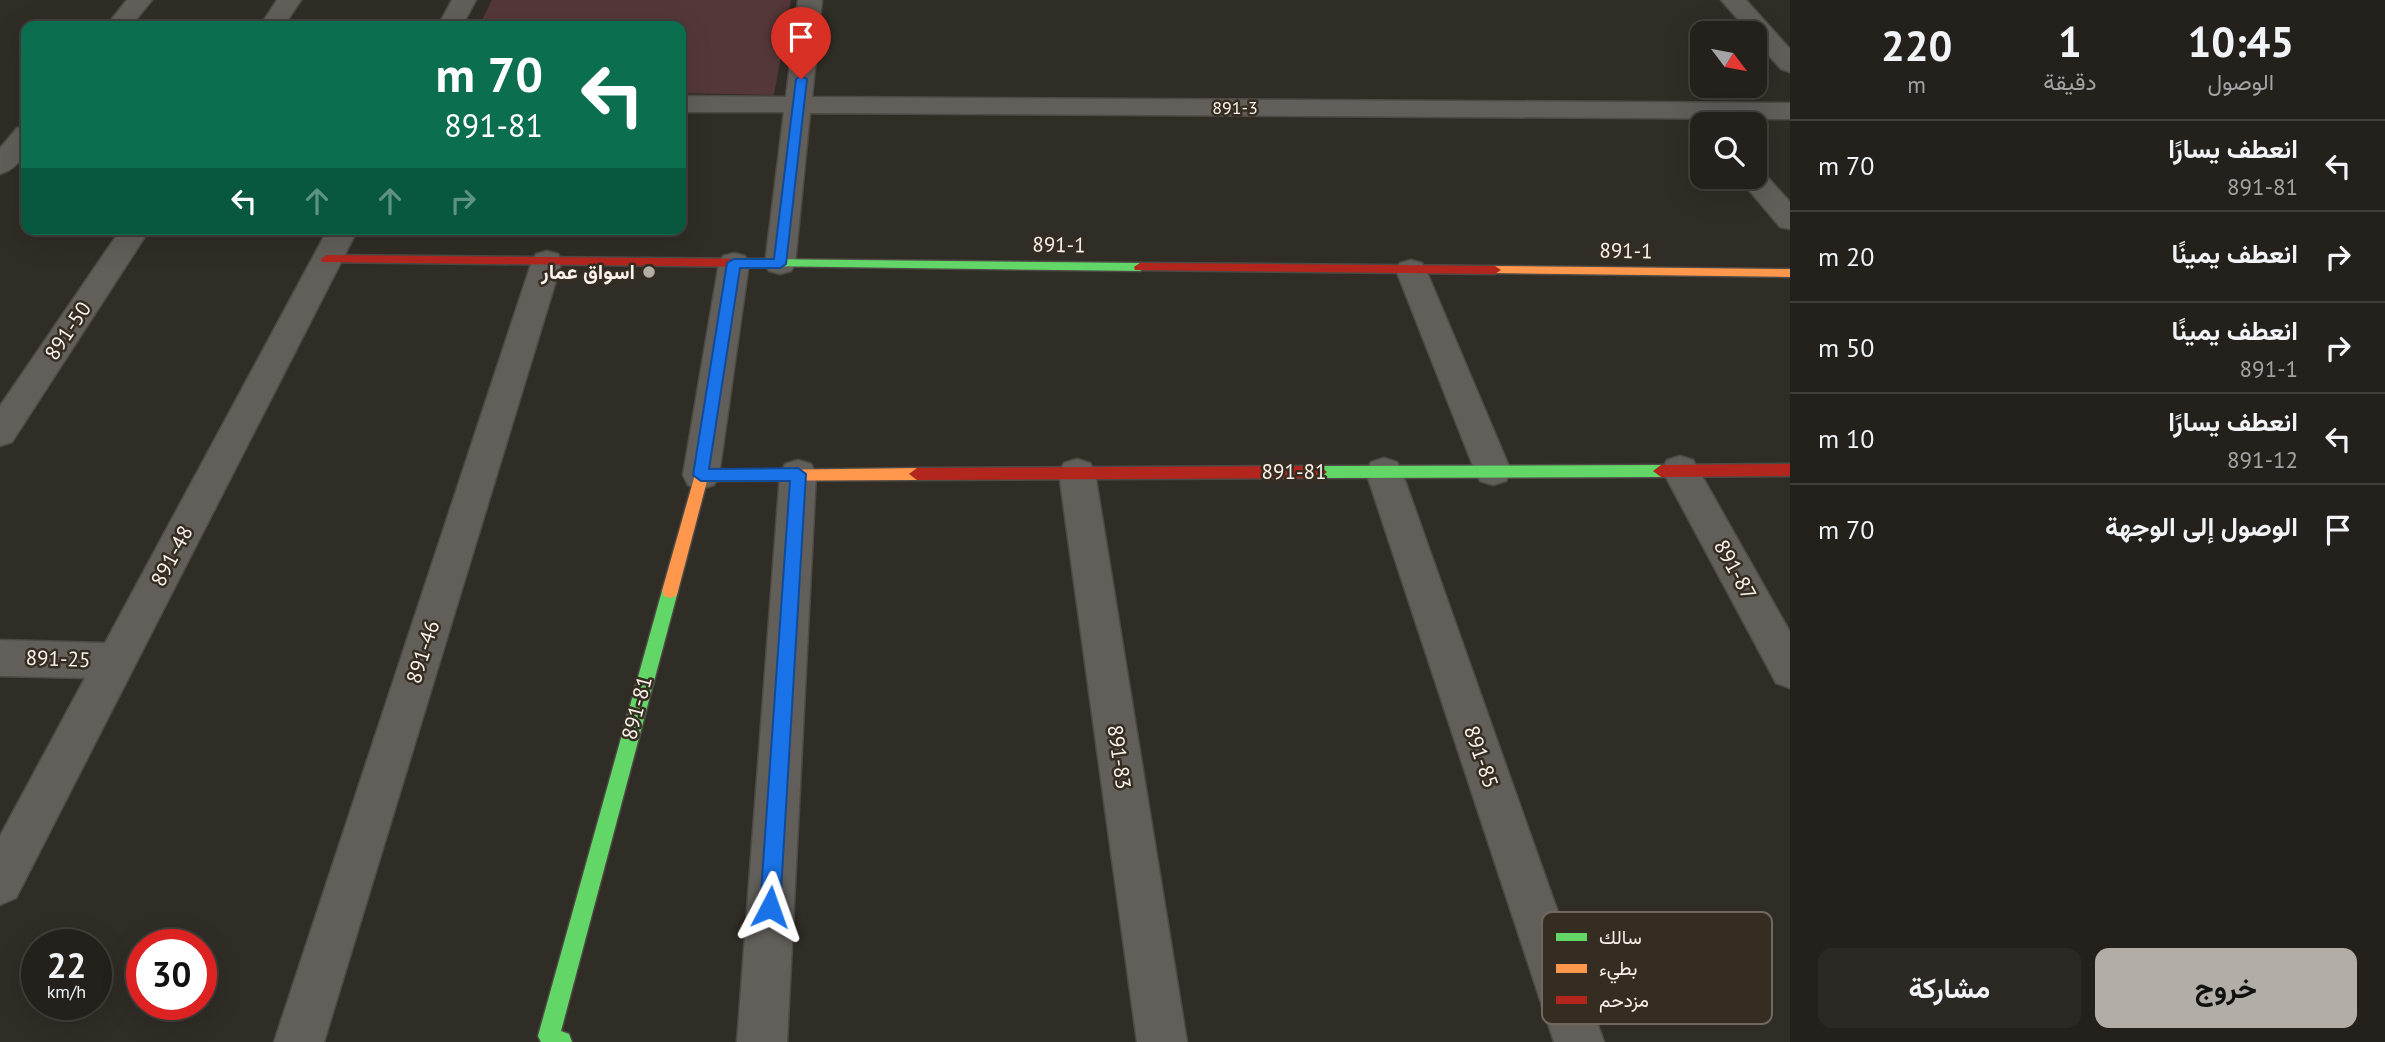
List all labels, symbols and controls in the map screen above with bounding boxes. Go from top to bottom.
pin [771,7,831,79]
text: 1 [2058,14,2082,69]
text: 10:45 [2188,14,2294,69]
icon: arrive [782,18,820,56]
text: 220 [1881,18,1952,73]
north arrow [1690,21,1768,98]
map controls [1690,21,1767,189]
text: 70 m [436,42,543,106]
icon: left [567,49,658,140]
text: دقيقة [2043,67,2097,96]
text: الوصول [2208,67,2274,96]
text: m [1907,70,1926,99]
street label: 891-3 [1212,96,1258,119]
text: 891-81 [444,104,543,146]
button: search [1690,112,1767,189]
text: انعطف يسارًا [2168,132,2298,165]
icon: left [2319,147,2357,185]
text: 70 m [1818,149,1874,182]
text: 891-81 [2227,172,2298,201]
icon: left [225,182,263,220]
icon: ahead [298,182,336,220]
icon: ahead [371,182,409,220]
icon: right [444,182,482,220]
street label: 891-1 [1032,231,1086,258]
street label: 891-1 [1599,237,1653,264]
text: انعطف يمينًا [2172,237,2298,270]
icon: right [2319,238,2357,276]
text: 20 m [1818,240,1874,273]
place label: اسواق عمار [540,258,635,285]
marker: اسواق عمار [641,264,657,280]
street label: 891-50 [38,296,97,365]
text: انعطف يمينًا [2172,314,2298,347]
icon: right [2319,329,2357,367]
text: 50 m [1818,331,1874,364]
text: 891-1 [2240,354,2298,383]
text: انعطف يسارًا [2168,405,2298,438]
icon: left [2319,420,2357,458]
text: 10 m [1818,422,1874,455]
text: 891-12 [2227,445,2298,474]
street label: 891-81 [1262,458,1326,485]
text: الوصول إلى الوجهة [2105,510,2298,543]
icon: arrive [2319,511,2357,549]
text: 70 m [1818,513,1874,546]
street label: 891-48 [144,521,199,591]
street label: 891-87 [1708,535,1763,605]
street label: 891-46 [400,617,445,687]
street label: 891-25 [25,644,91,673]
street label: 891-81 [615,673,658,743]
street label: 891-85 [1458,722,1505,792]
street label: 891-83 [1102,723,1137,791]
position arrow [733,870,807,944]
legend [1542,912,1772,1024]
text: سالك [1599,925,1642,949]
speed limit sign: 30 [126,929,217,1020]
text: 22 [47,942,86,988]
button: مشاركة [1818,948,2081,1028]
button: خروج [2095,948,2357,1028]
text: بطيء [1599,956,1637,984]
text: km/h [47,980,86,1003]
text: مزدحم [1599,988,1649,1013]

